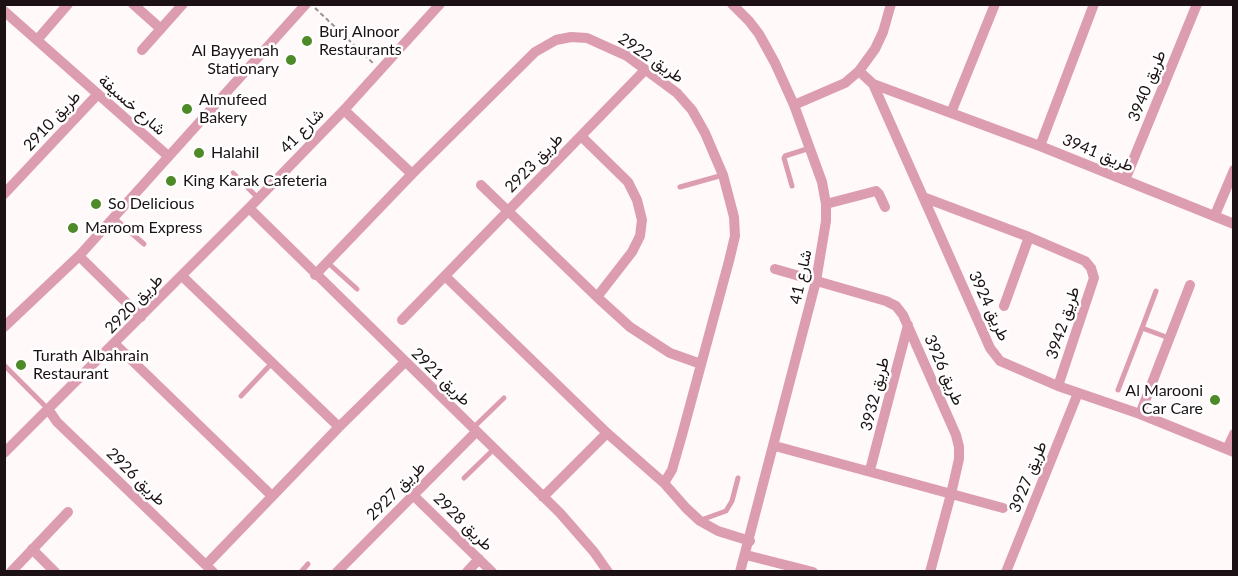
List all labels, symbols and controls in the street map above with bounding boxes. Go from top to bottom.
place label: Burj Alnoor Restaurants [319,22,402,60]
street label: طريق 2922 [614,29,688,87]
marker: Burj Alnoor Restaurants [300,34,314,48]
place label: Al Bayyenah Stationary [192,41,279,79]
street label: طريق 3940 [1124,48,1170,124]
marker: Al Bayyenah Stationary [284,53,298,67]
street label: شارع خسيفة [95,71,169,139]
street label: طريق 2910 [19,87,85,155]
place label: Almufeed Bakery [199,90,267,128]
marker: Almufeed Bakery [180,102,194,116]
street label: شارع 41 [276,105,328,157]
street label: طريق 2923 [501,129,567,197]
street label: طريق 3941 [1060,130,1136,176]
place label: Halahil [211,143,259,163]
marker: Halahil [192,146,206,160]
place label: King Karak Cafeteria [183,171,327,191]
marker: King Karak Cafeteria [164,174,178,188]
place label: So Delicious [108,194,194,214]
marker: So Delicious [89,197,103,211]
place label: Maroom Express [85,218,202,238]
marker: Maroom Express [66,221,80,235]
street label: شارع 41 [786,248,816,306]
street label: طريق 3924 [964,268,1014,344]
street label: طريق 2920 [101,270,167,338]
street label: طريق 3942 [1042,284,1084,362]
street label: طريق 3926 [920,332,968,408]
street label: طريق 2921 [407,344,475,410]
place label: Turath Albahrain Restaurant [33,346,149,384]
street label: طريق 3932 [857,355,893,433]
marker: Turath Albahrain Restaurant [14,358,28,372]
place label: Al Marooni Car Care [1125,381,1203,419]
marker: Al Marooni Car Care [1208,393,1222,407]
street label: طريق 3927 [1005,439,1051,515]
street label: طريق 2926 [102,444,170,510]
street label: طريق 2927 [363,458,429,524]
street label: طريق 2928 [429,489,497,555]

